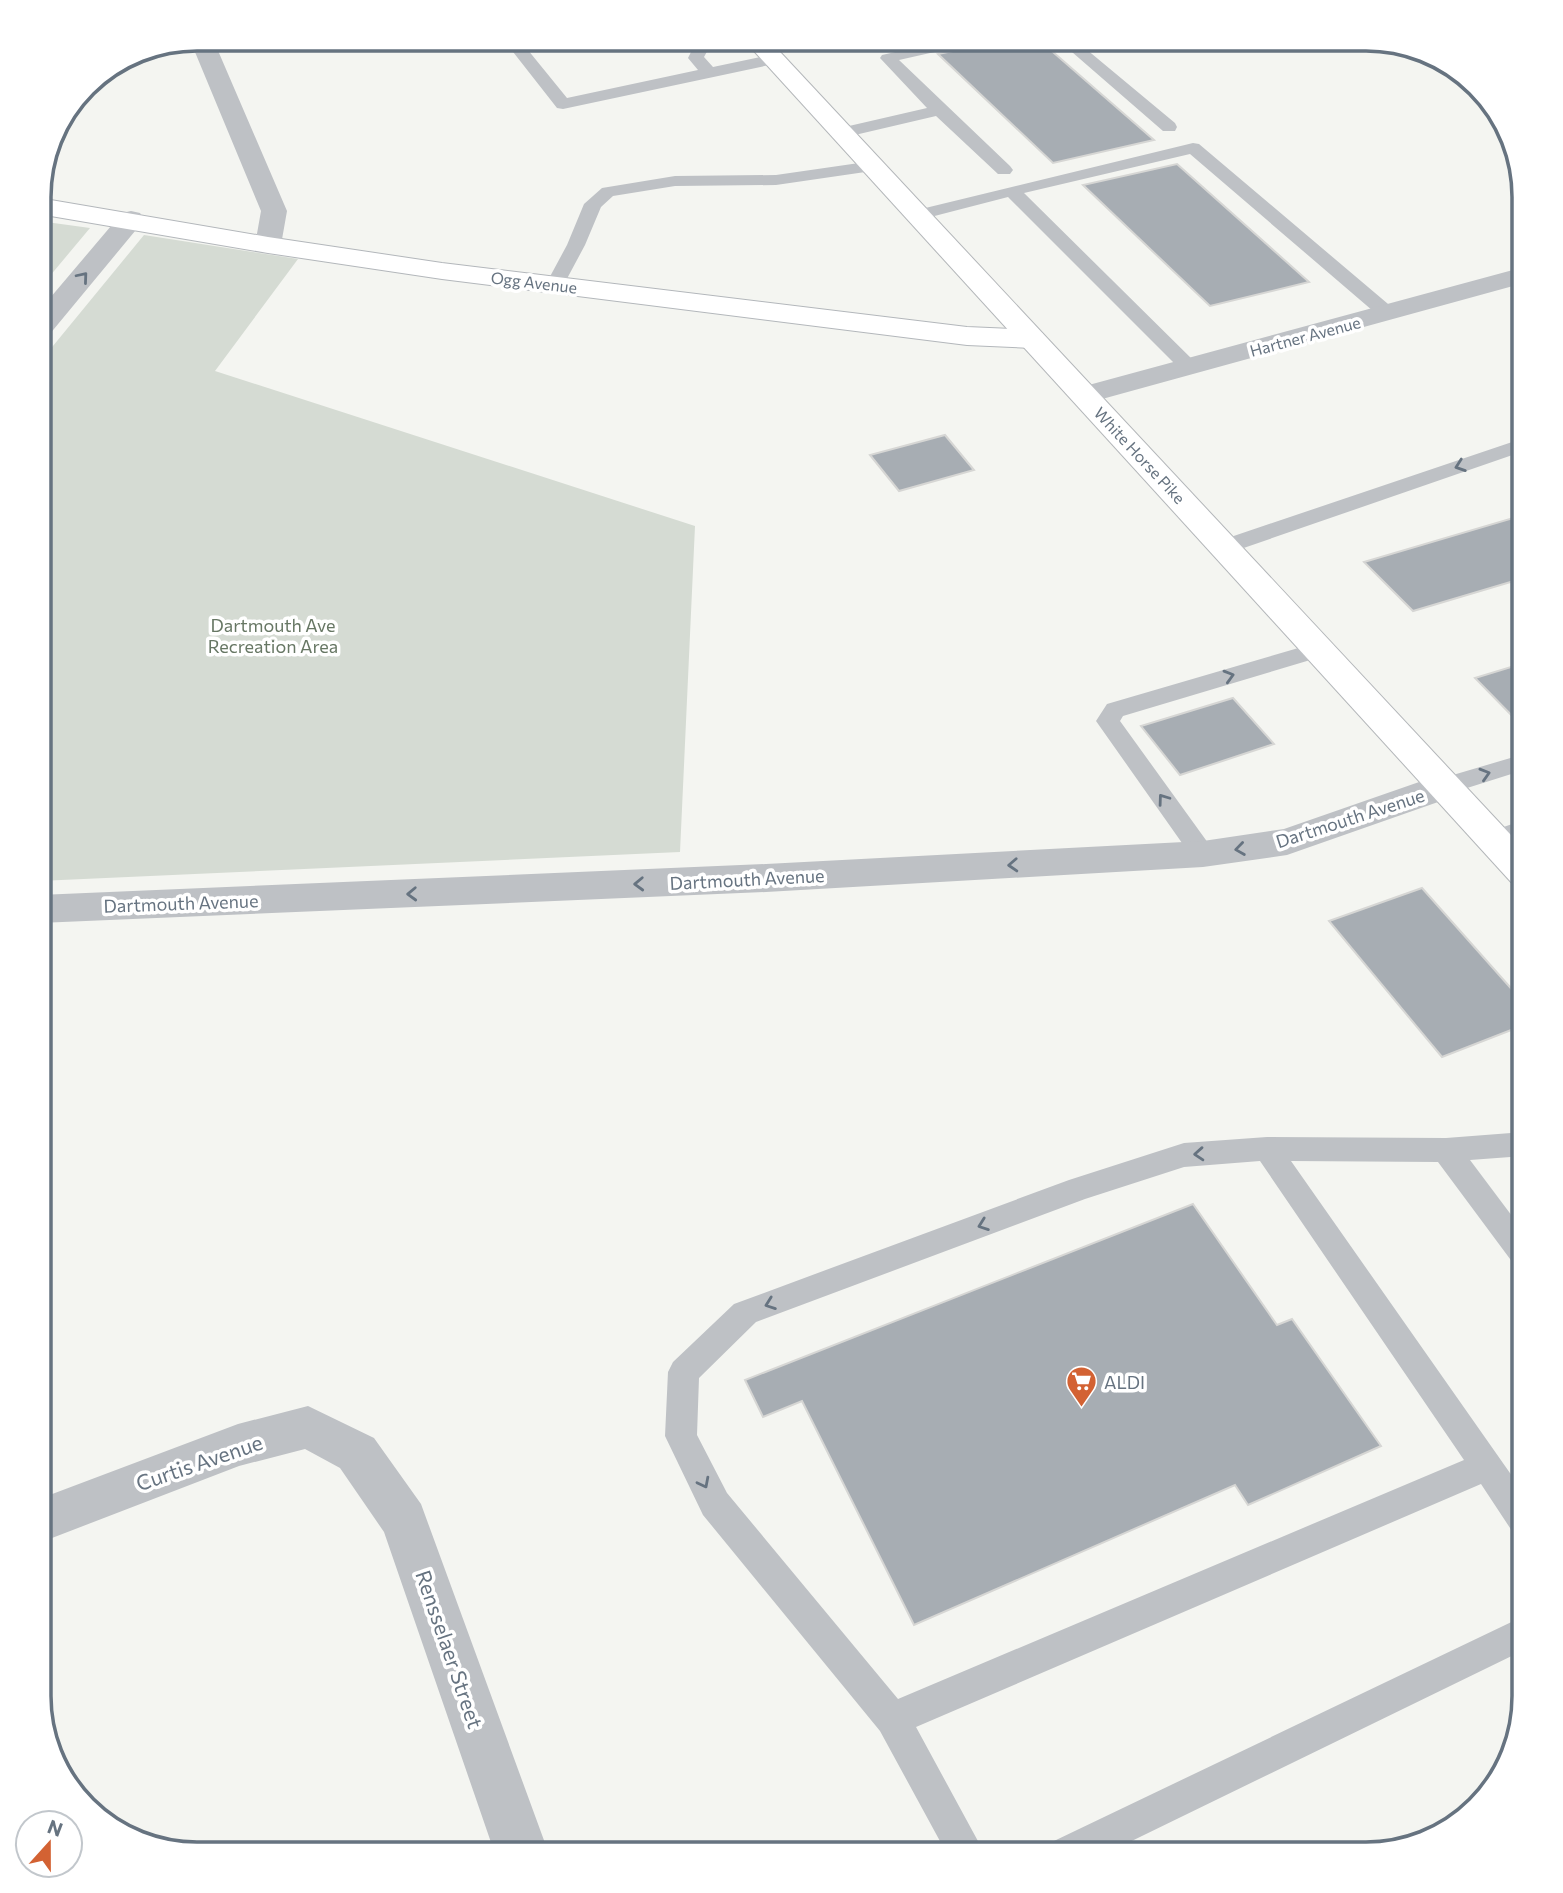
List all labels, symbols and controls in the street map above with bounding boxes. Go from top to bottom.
street label: Ogg Avenue [490,267,578,297]
one-way arrow [75,272,87,285]
street label: Hartner Avenue [1248,312,1362,360]
street label: White Horse Pike [1090,403,1190,507]
one-way arrow [1454,458,1466,472]
park label: Dartmouth Ave Recreation Area [208,614,338,657]
one-way arrow [1222,670,1234,685]
one-way arrow [1479,768,1491,783]
street label: Dartmouth Avenue [1273,784,1427,852]
one-way arrow [1158,794,1171,807]
one-way arrow [1234,841,1246,856]
one-way arrow [1008,857,1019,872]
street label: Dartmouth Avenue [669,864,825,894]
one-way arrow [634,876,645,891]
one-way arrow [406,886,417,901]
street label: Dartmouth Avenue [103,889,259,917]
one-way arrow [1193,1146,1204,1161]
one-way arrow [977,1217,989,1231]
one-way arrow [764,1296,776,1310]
supermarket icon: ALDI [1064,1365,1098,1409]
place label: ALDI [1104,1371,1145,1393]
street label: Curtis Avenue [132,1429,266,1495]
one-way arrow [696,1476,710,1488]
street label: Rensselaer Street [411,1567,489,1731]
north arrow [14,1809,84,1879]
text: N [44,1814,66,1841]

